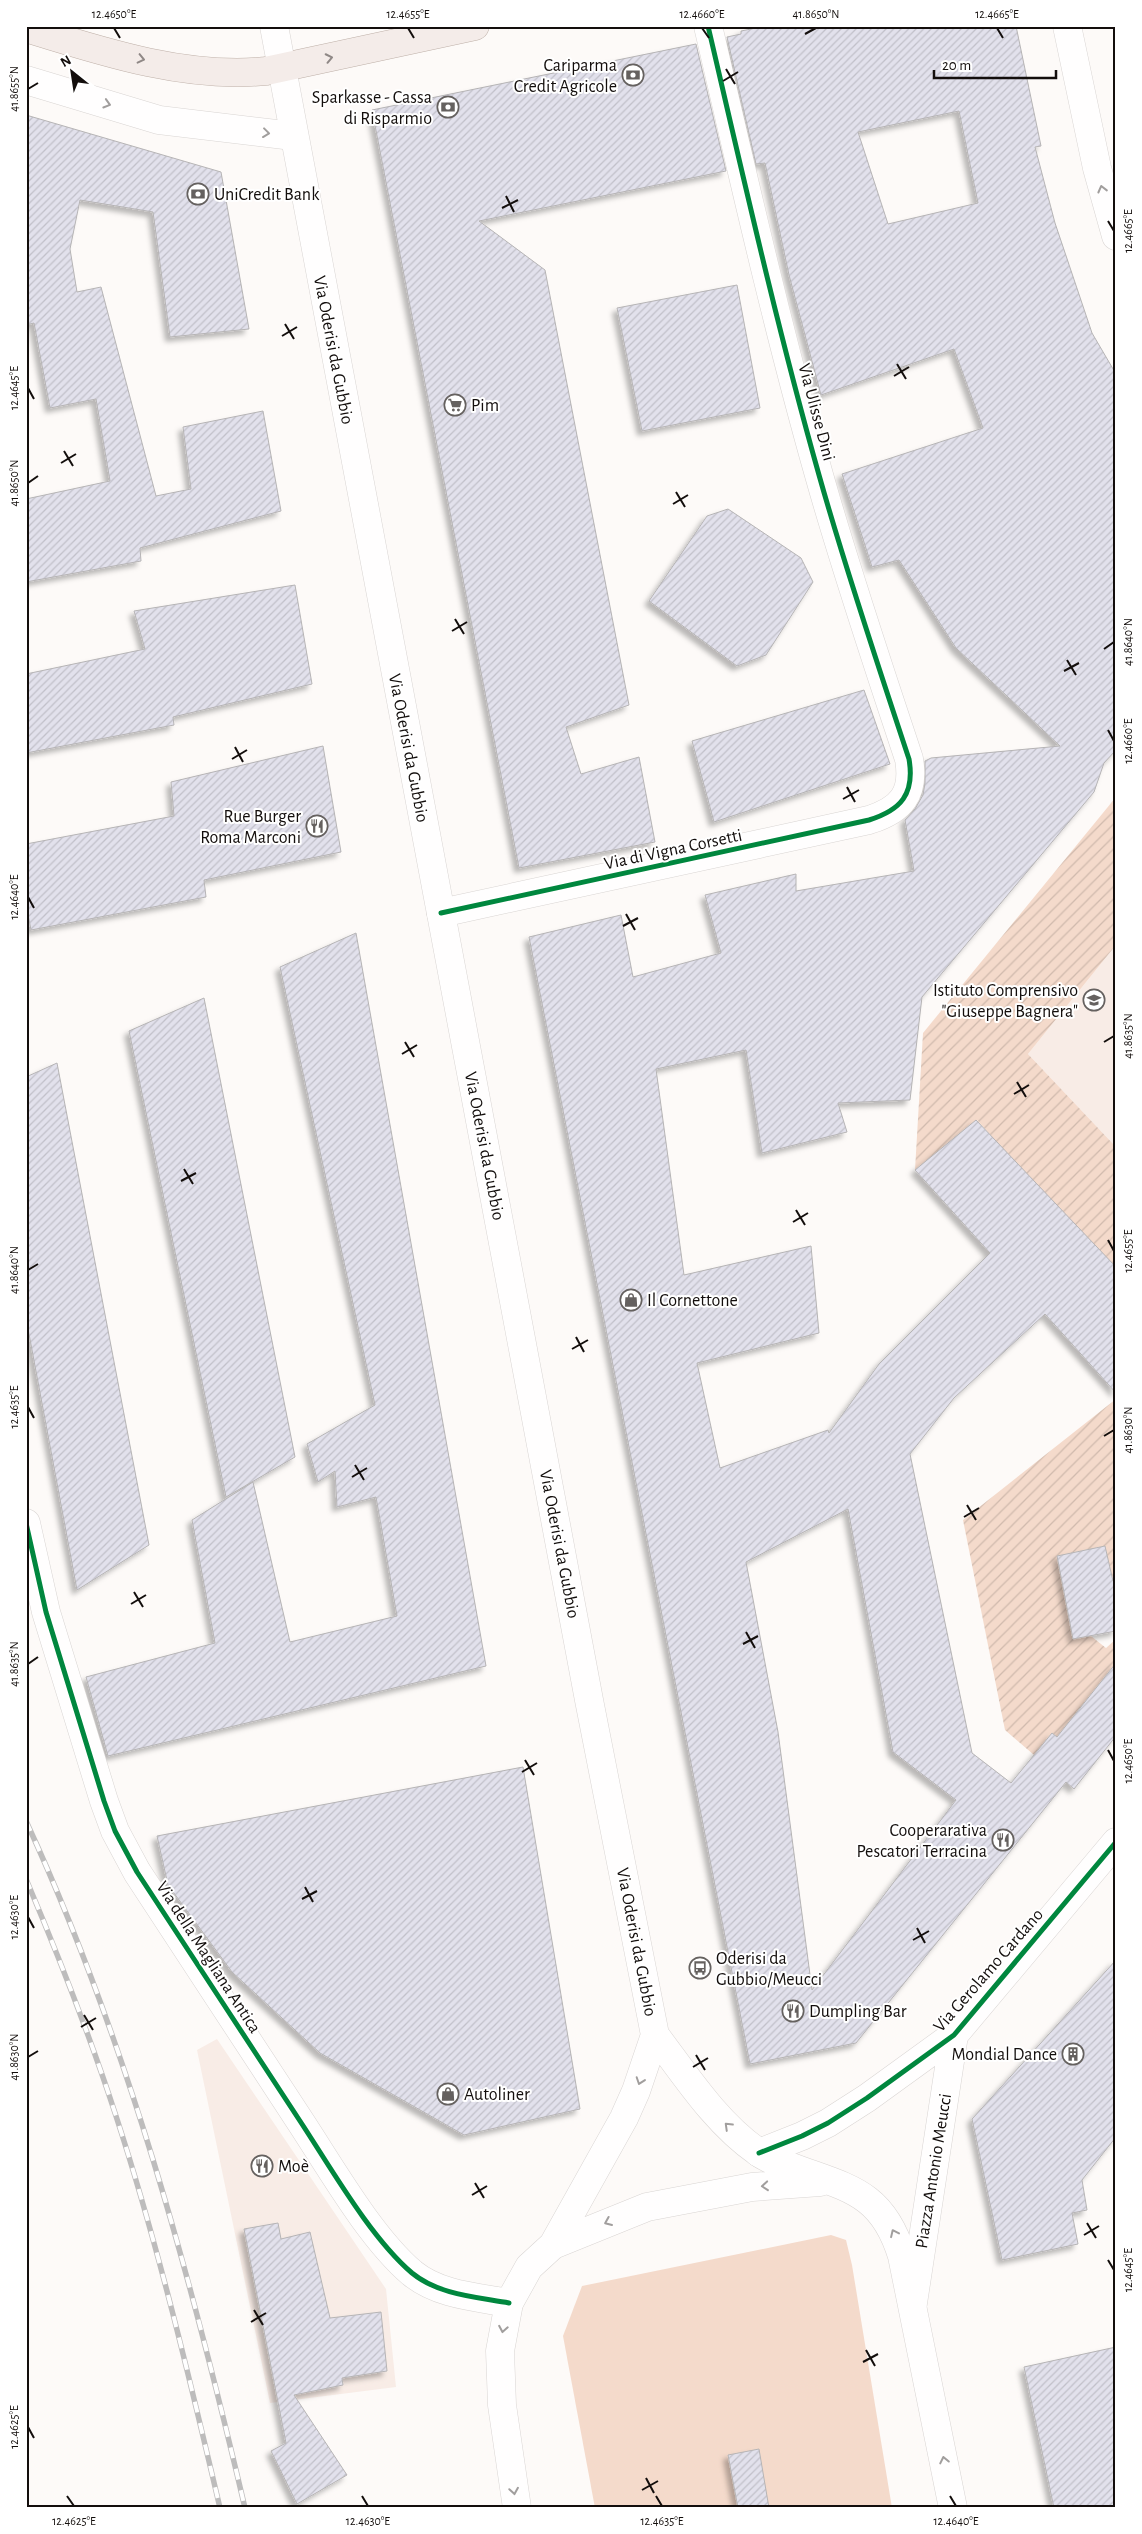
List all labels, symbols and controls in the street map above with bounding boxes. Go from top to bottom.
text: 12.4650°E [92,8,136,20]
text: 12.4655°E [386,8,430,20]
text: 12.4660°E [679,8,725,20]
text: 41.8650°N [792,8,840,20]
text: 12.4665°E [975,8,1019,20]
north arrow [48,48,98,98]
scale bar [934,48,1057,80]
text: N [58,53,74,70]
one-way arrow [137,53,145,64]
one-way arrow [325,53,333,63]
place label: Cariparma Credit Agricole [514,57,617,96]
text: 20 m [942,58,971,73]
bank icon: Cariparma Credit Agricole [621,63,645,87]
text: 41.8655°N [8,66,20,112]
place label: Sparkasse - Cassa di Risparmio [312,89,432,128]
bank icon: Sparkasse - Cassa di Risparmio [436,95,460,119]
one-way arrow [102,99,110,109]
one-way arrow [262,127,270,138]
bank icon: UniCredit Bank [186,182,210,206]
one-way arrow [1097,184,1108,193]
place label: UniCredit Bank [214,186,320,204]
text: 12.4665°E [1122,209,1134,253]
street label: Via Oderisi da Gubbio [310,274,356,426]
street label: Via Ulisse Dini [794,362,838,463]
text: 12.4645°E [8,366,20,410]
supermarket icon: Pim [443,393,467,417]
place label: Pim [471,397,499,415]
text: 41.8650°N [8,459,20,507]
text: 41.8640°N [1122,618,1134,666]
street label: Via Oderisi da Gubbio [385,672,431,824]
text: 12.4660°E [1122,718,1134,764]
place label: Rue Burger Roma Marconi [200,808,301,847]
restaurant icon: Rue Burger Roma Marconi [305,814,329,838]
street label: Via di Vigna Corsetti [603,827,744,873]
text: 12.4640°E [8,874,20,920]
place label: Istituto Comprensivo "Giuseppe Bagnera" [933,982,1078,1021]
school or university icon: Istituto Comprensivo "Giuseppe Bagnera" [1082,988,1106,1012]
text: 41.8635°N [1122,1013,1134,1059]
street label: Via Oderisi da Gubbio [461,1070,507,1222]
text: 12.4655°E [1122,1229,1134,1273]
text: 41.8640°N [8,1246,20,1294]
shop icon: Il Cornettone [619,1288,643,1312]
place label: Il Cornettone [647,1292,738,1310]
text: 12.4635°E [8,1385,20,1429]
text: 41.8630°N [1122,1407,1134,1453]
street label: Via Oderisi da Gubbio [536,1468,582,1620]
text: 41.8635°N [8,1641,20,1687]
text: 12.4650°E [1122,1739,1134,1783]
place label: Cooperarativa Pescatori Terracina [857,1822,987,1861]
restaurant icon: Cooperarativa Pescatori Terracina [991,1828,1015,1852]
street label: Via Oderisi da Gubbio [613,1866,659,2018]
street label: Via della Magliana Antica [152,1878,264,2037]
text: 12.4630°E [8,1895,20,1939]
street label: Via Gerolamo Cardano [931,1905,1047,2036]
place label: Oderisi da Gubbio/Meucci [716,1950,822,1989]
bus stop icon: Oderisi da Gubbio/Meucci [688,1956,712,1980]
restaurant icon: Dumpling Bar [781,1999,805,2023]
place label: Dumpling Bar [809,2003,907,2021]
text: 41.8630°N [8,2034,20,2080]
building icon: Mondial Dance [1061,2042,1085,2066]
place label: Mondial Dance [952,2046,1057,2064]
one-way arrow [635,2076,645,2085]
shop icon: Autoliner [436,2082,460,2106]
place label: Autoliner [464,2086,530,2104]
street label: Piazza Antonio Meucci [913,2092,955,2250]
one-way arrow [725,2123,734,2132]
restaurant icon: Moè [250,2154,274,2178]
place label: Moè [278,2158,309,2176]
one-way arrow [761,2181,769,2192]
one-way arrow [604,2216,612,2226]
one-way arrow [889,2229,900,2238]
text: 12.4645°E [1122,2248,1134,2292]
one-way arrow [498,2325,508,2334]
text: 12.4625°E [8,2405,20,2449]
one-way arrow [939,2456,949,2464]
one-way arrow [508,2487,519,2495]
text: 12.4625°E [52,2515,96,2527]
text: 12.4630°E [346,2515,390,2527]
text: 12.4635°E [640,2515,684,2527]
text: 12.4640°E [933,2515,979,2527]

